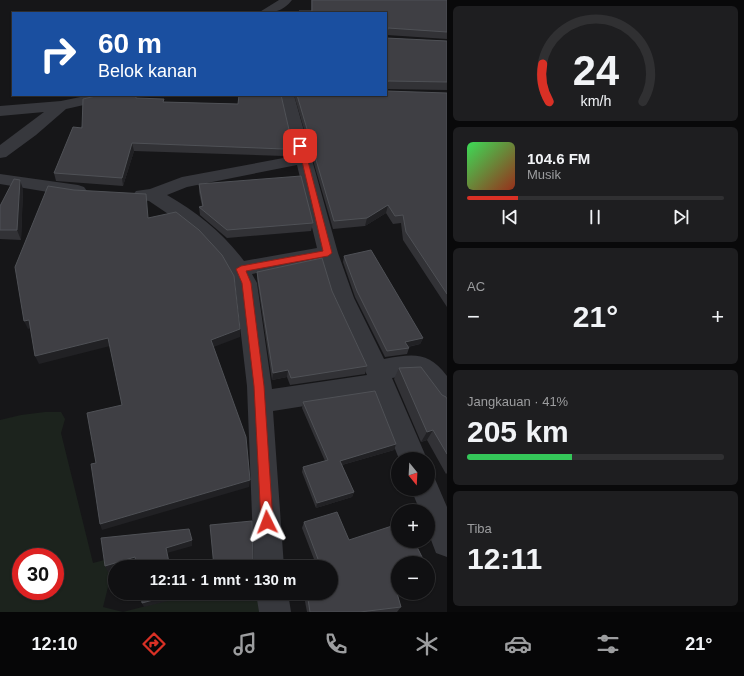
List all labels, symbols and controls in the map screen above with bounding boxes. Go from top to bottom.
icon: right [32,28,84,80]
text: 60 m [98,28,162,59]
text: 24 [572,46,619,93]
text: Belok kanan [98,61,197,81]
text: km/h [580,92,611,108]
pin [283,129,317,163]
icon: arrive [289,135,311,157]
text: 104.6 FM [527,150,590,167]
text: Musik [527,167,561,182]
icon: previous [499,206,521,228]
icon: pause [584,206,606,228]
icon: next [670,206,692,228]
text: AC [467,279,485,294]
text: 21° [573,300,618,333]
text: − [467,304,480,329]
text: + [711,304,724,329]
text: Jangkauan · 41% [467,394,568,409]
text: 205 km [467,415,569,448]
north arrow [391,452,435,496]
map controls [391,452,435,600]
position arrow [246,501,288,543]
button: + [391,504,435,548]
text: Tiba [467,521,492,536]
text: 12:11 [467,542,542,575]
speed limit sign: 30 [12,548,64,600]
button: − [391,556,435,600]
text: 12:11 · 1 mnt · 130 m [150,571,296,588]
icon: directions [140,630,168,658]
icon: music [231,630,259,658]
icon: phone [322,630,350,658]
icon: climate [413,630,441,658]
icon: car [504,630,532,658]
icon: filters [594,630,622,658]
text: 12:10 [31,634,77,654]
text: 21° [685,634,712,654]

